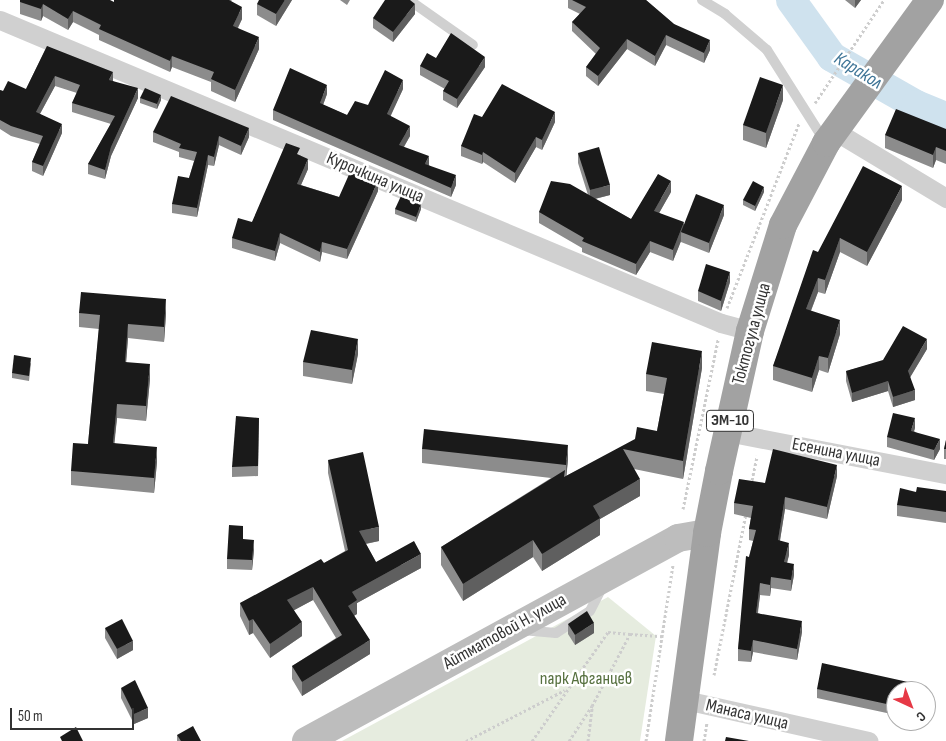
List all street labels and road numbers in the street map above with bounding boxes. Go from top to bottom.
street label: Курочкина улица [323,148,427,208]
street label: Токтогула улица [728,281,776,387]
road number: ЭМ-10 [705,408,755,434]
street label: Есенина улица [790,434,882,472]
street label: Айтматовой Н. улица [440,589,570,675]
street label: Манаса улица [704,695,790,735]

